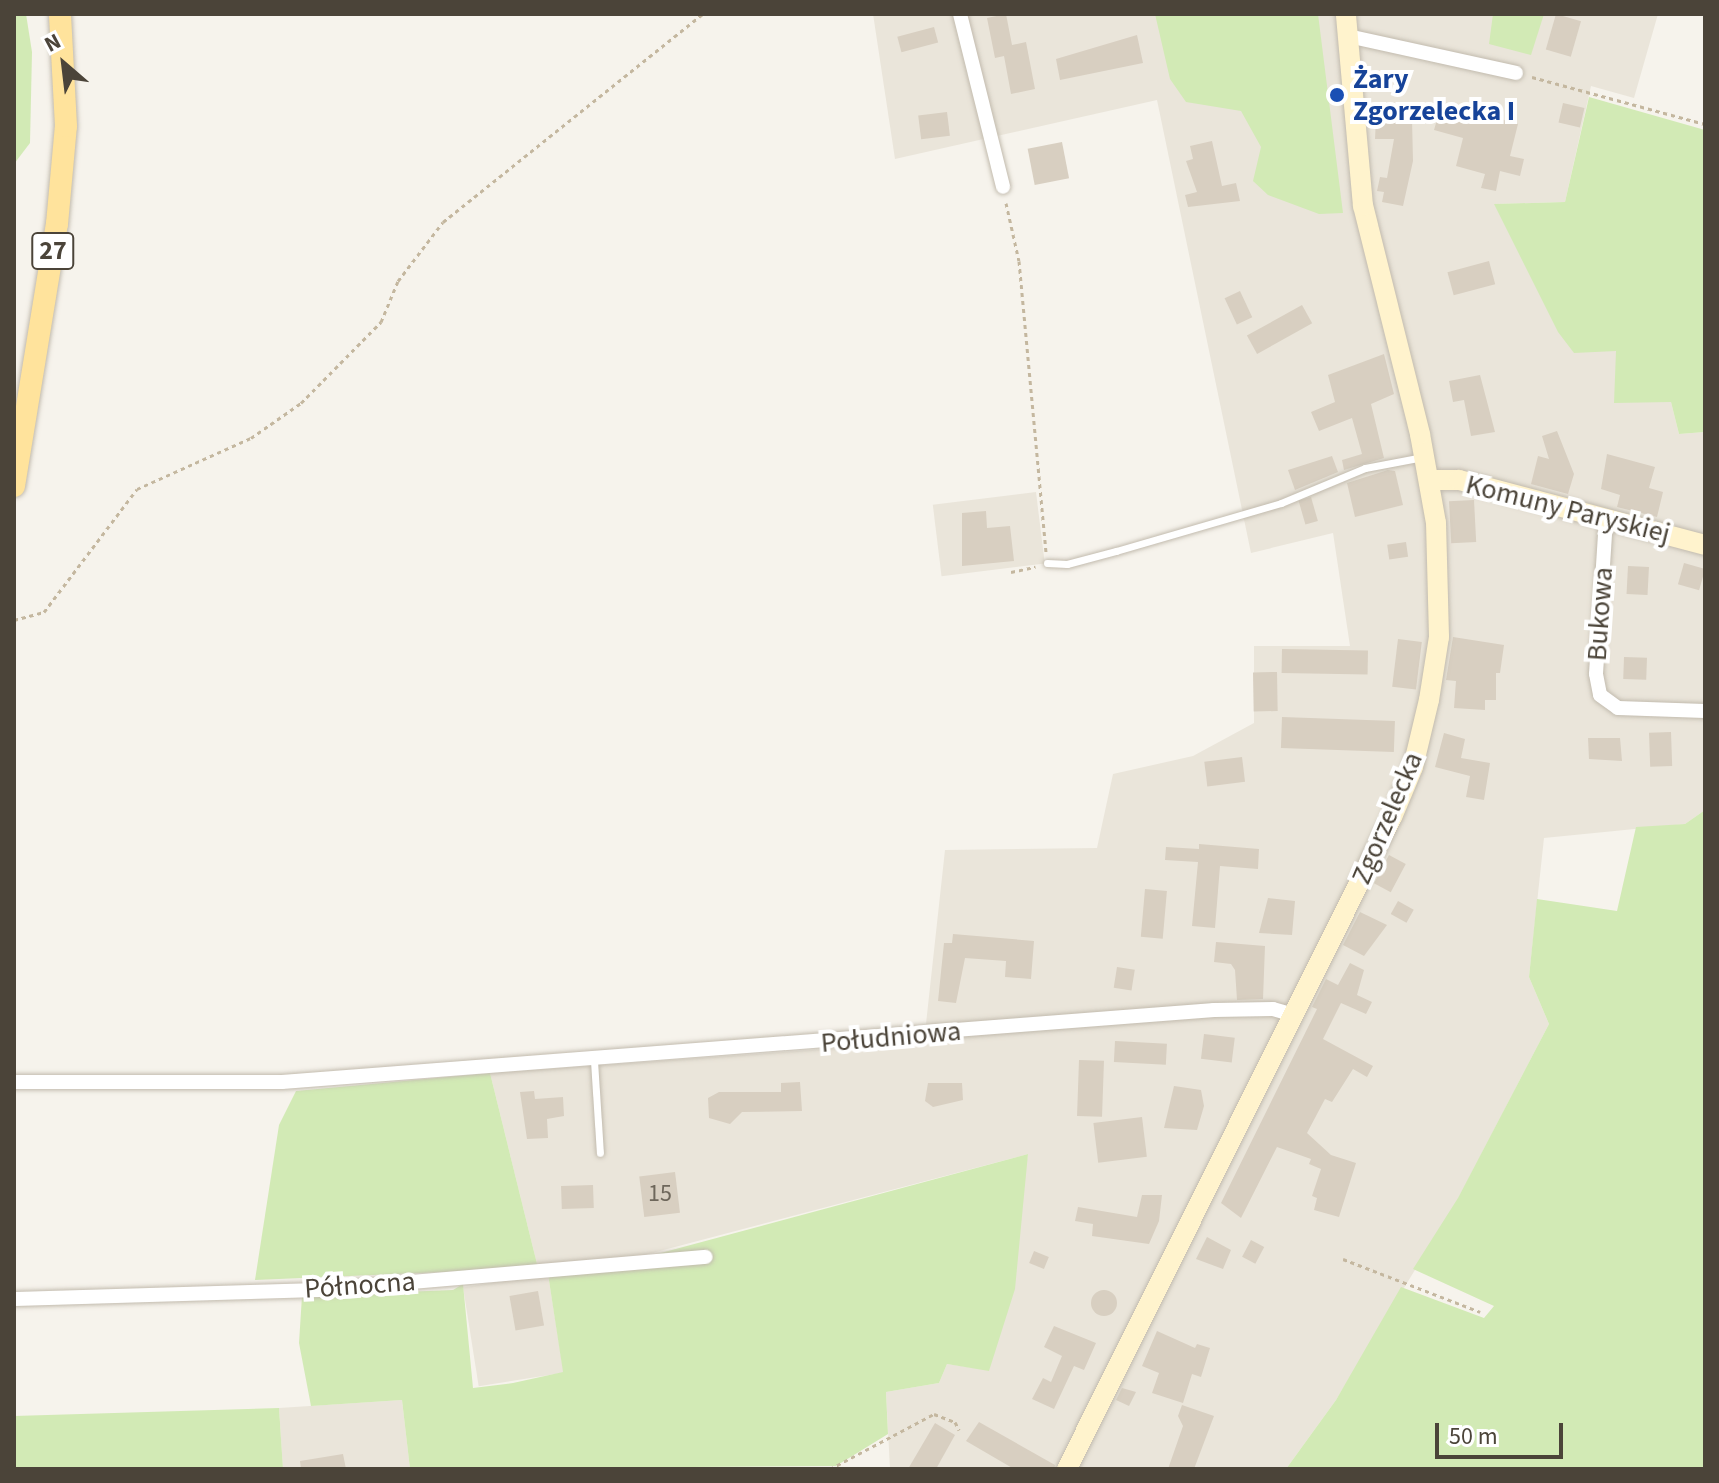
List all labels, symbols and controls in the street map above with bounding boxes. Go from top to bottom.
north arrow [24,24,104,104]
text: N [39,25,67,60]
place label: Żary Zgorzelecka I [1353,62,1515,128]
marker: Żary Zgorzelecka I [1328,86,1346,104]
road number: 27 [31,229,75,273]
street label: Komuny Paryskiej [1462,467,1674,551]
street label: Bukowa [1580,566,1620,662]
street label: Zgorzelecka [1344,747,1430,889]
street label: Południowa [819,1014,963,1060]
house number: 15 [648,1180,672,1208]
street label: Północna [303,1264,417,1306]
scale bar [1439,1407,1567,1457]
text: 50 m [1449,1419,1498,1454]

